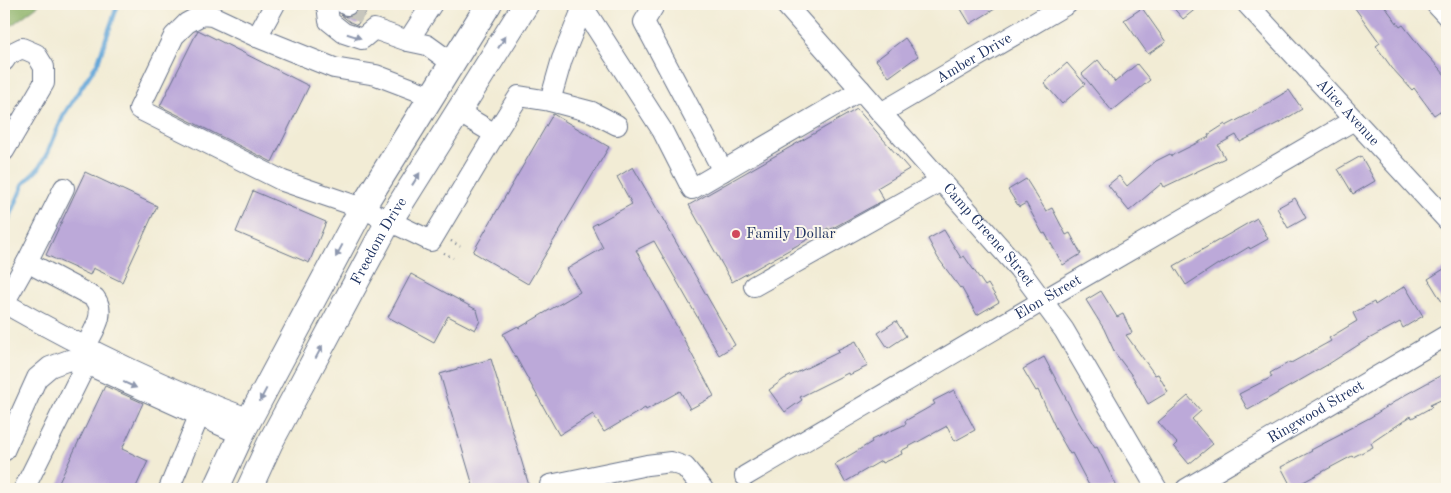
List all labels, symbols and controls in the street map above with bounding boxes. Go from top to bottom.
street label: Amber Drive [934,31,1014,86]
one-way arrow [347,32,362,40]
one-way arrow [497,35,507,48]
street label: Alice Avenue [1313,76,1382,149]
one-way arrow [411,173,420,186]
street label: Camp Greene Street [940,181,1037,290]
street label: Freedom Drive [349,195,410,287]
place label: Family Dollar [746,227,836,242]
marker: Family Dollar [730,228,742,240]
one-way arrow [335,244,343,258]
street label: Elon Street [1013,272,1084,323]
one-way arrow [315,345,323,360]
street label: Ringwood Street [1265,378,1367,446]
one-way arrow [123,381,137,389]
one-way arrow [259,387,267,402]

